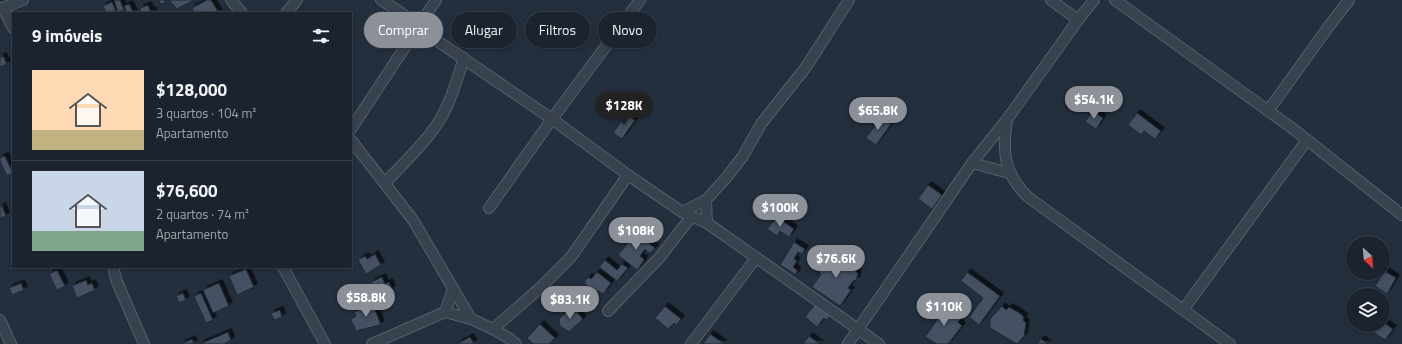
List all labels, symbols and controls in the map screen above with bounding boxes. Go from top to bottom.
chip: Comprar [364,12,443,48]
chip: Alugar [451,12,517,48]
chip: Filtros [525,12,590,48]
chip: Novo [598,12,657,48]
text: 9 imóveis [32,23,102,49]
icon: filters [310,25,332,47]
text: $128,000 [156,77,227,103]
icon: home [64,86,112,134]
pin: $54.1K [1061,86,1127,120]
text: $54.1K [1074,89,1114,109]
pin: $128K [596,92,652,126]
text: $128K [606,95,642,115]
pin: $65.8K [845,97,911,131]
text: $65.8K [858,100,898,120]
text: 3 quartos · 104 m² [156,103,256,123]
text: Apartamento [156,123,229,143]
text: $76,600 [156,178,218,204]
icon: home [64,187,112,235]
pin: $100K [752,194,808,228]
text: $100K [762,197,798,217]
text: 2 quartos · 74 m² [156,204,249,224]
pin: $108K [608,217,664,251]
text: $108K [618,220,654,240]
text: Apartamento [156,224,229,244]
north arrow [1346,236,1390,280]
map controls [1346,236,1390,332]
pin: $76.6K [803,245,869,279]
text: $76.6K [816,248,856,268]
pin: $58.8K [333,284,399,318]
pin: $83.1K [537,286,603,320]
text: $58.8K [346,287,386,307]
button: layers [1346,288,1390,332]
text: $83.1K [550,289,590,309]
pin: $110K [916,293,972,327]
text: $110K [926,296,962,316]

